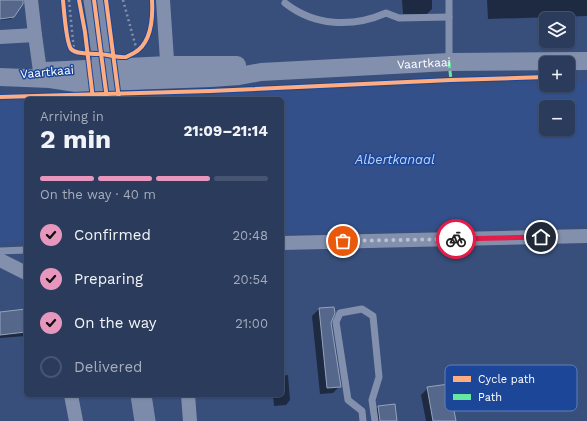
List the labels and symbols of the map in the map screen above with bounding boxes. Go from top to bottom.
street label: Vaartkaai [397,55,451,72]
street label: Vaartkaai [20,63,74,81]
water label: Albertkanaal [354,152,435,167]
courier [436,219,476,259]
pin [524,220,558,254]
pin [326,224,360,258]
legend [445,365,577,411]
text: Cycle path [478,373,535,386]
text: Path [478,391,502,404]

